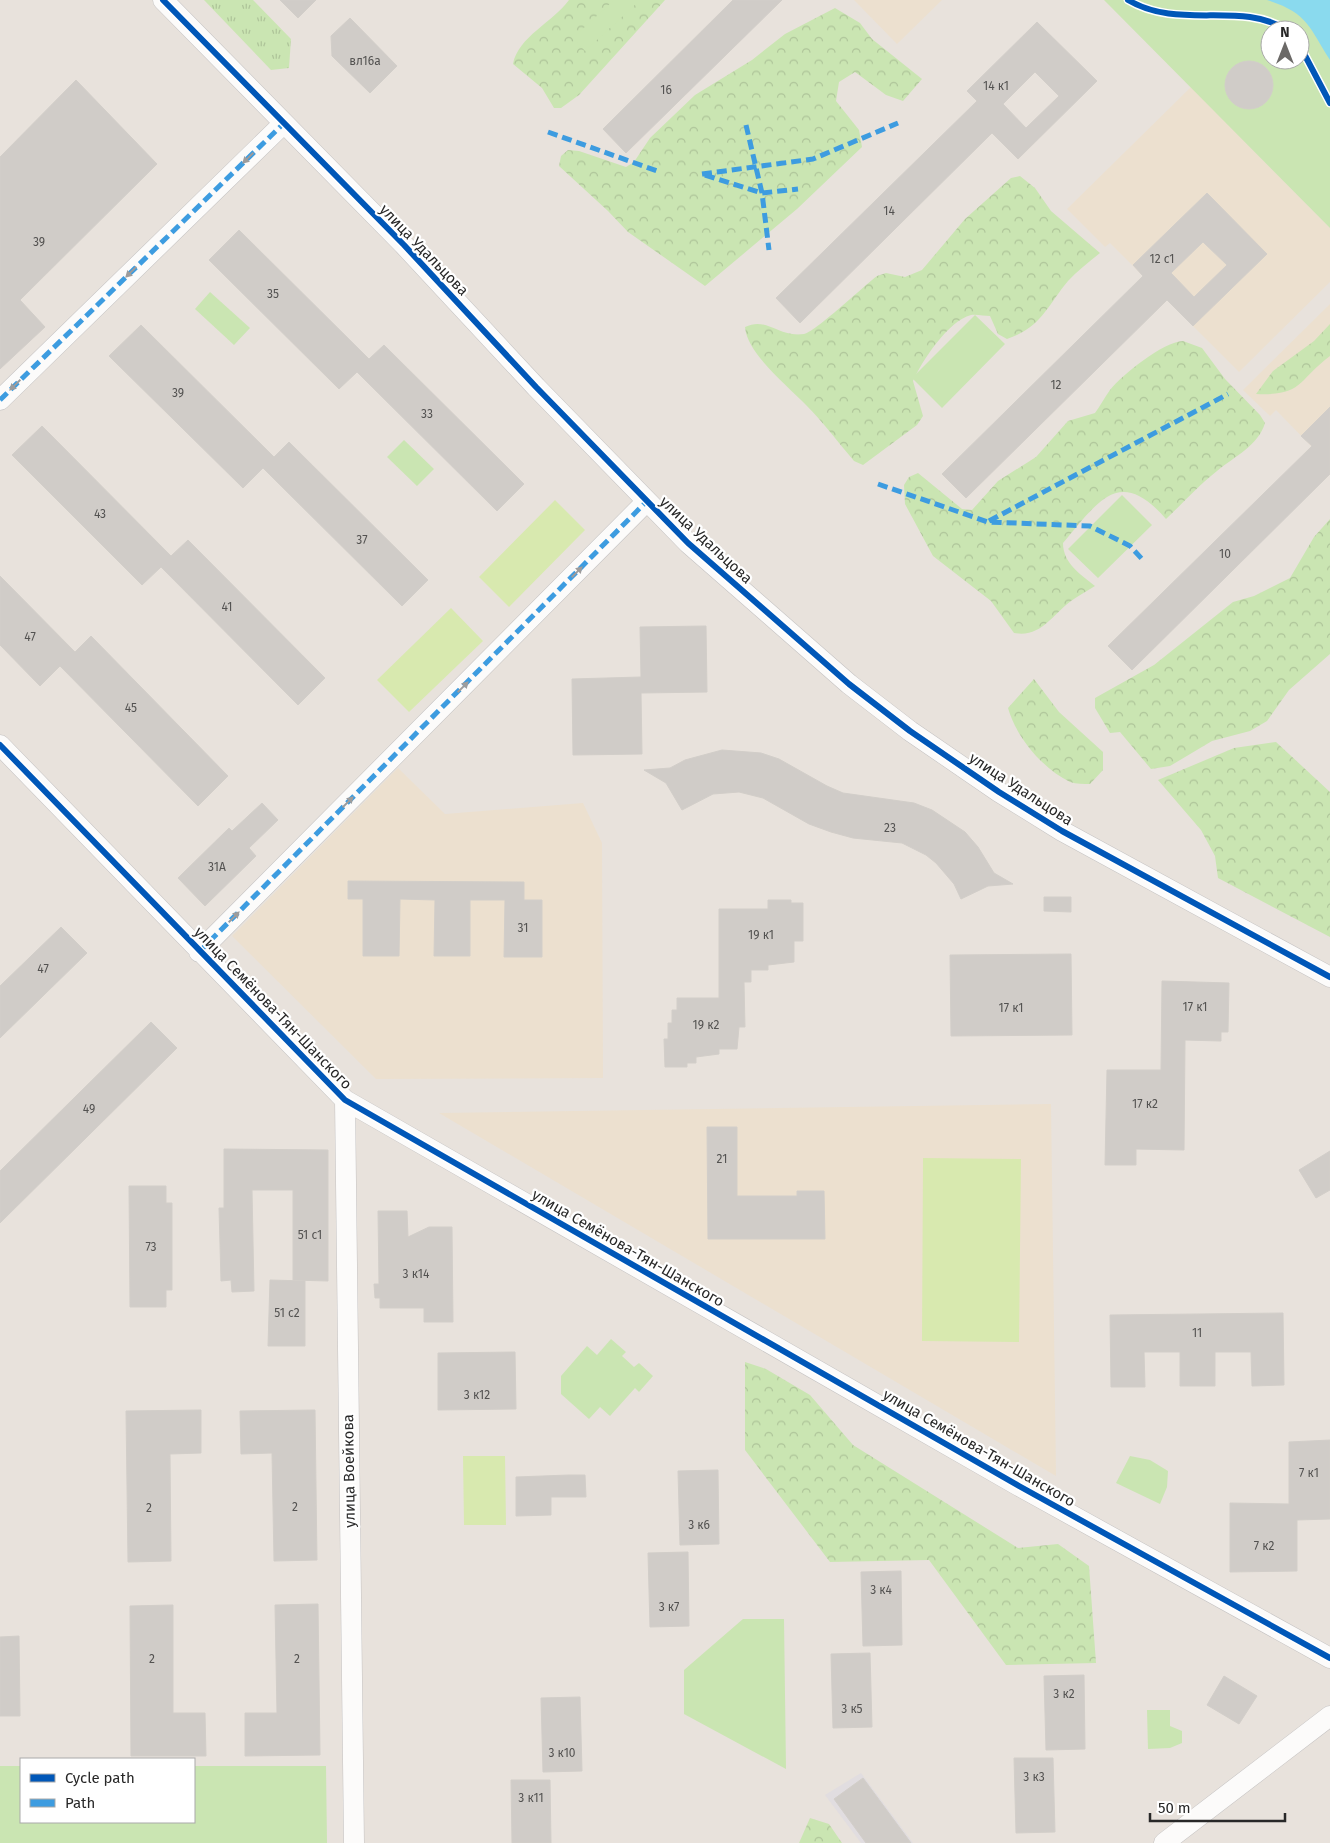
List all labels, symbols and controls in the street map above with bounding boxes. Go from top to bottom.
north arrow [1260,20,1310,70]
text: N [1280,24,1290,41]
house number: вл16а [349,54,381,68]
house number: 14 к1 [983,79,1009,93]
house number: 16 [660,83,672,97]
one-way arrow [242,152,254,164]
street label: улица Удальцова [376,201,472,299]
house number: 14 [883,204,895,218]
house number: 39 [33,235,45,249]
house number: 12 с1 [1149,252,1175,266]
one-way arrow [126,266,138,278]
house number: 35 [267,287,279,301]
house number: 12 [1050,378,1062,392]
one-way arrow [9,379,21,391]
house number: 39 [172,386,184,400]
house number: 33 [421,407,433,421]
street label: улица Удальцова [656,493,756,587]
house number: 43 [94,507,106,521]
house number: 37 [356,533,368,547]
house number: 10 [1219,547,1231,561]
one-way arrow [571,566,583,578]
house number: 41 [222,600,232,614]
house number: 47 [24,630,36,644]
one-way arrow [457,681,469,693]
house number: 45 [125,701,137,715]
street label: улица Удальцова [966,749,1076,829]
one-way arrow [342,796,354,808]
house number: 23 [884,821,896,835]
house number: 31А [208,860,226,874]
one-way arrow [228,911,240,923]
house number: 31 [518,921,528,935]
street label: улица Семёнова-Тян-Шанского [190,923,356,1093]
house number: 19 к1 [748,928,774,942]
house number: 47 [37,962,49,976]
house number: 17 к1 [1183,1000,1207,1014]
house number: 17 к1 [999,1001,1023,1015]
house number: 19 к2 [693,1018,719,1032]
house number: 17 к2 [1132,1097,1158,1111]
house number: 49 [83,1102,95,1116]
house number: 21 [717,1152,727,1166]
street label: улица Семёнова-Тян-Шанского [529,1185,727,1311]
house number: 51 с1 [298,1228,322,1242]
house number: 73 [145,1240,157,1254]
house number: 3 к14 [403,1267,430,1281]
house number: 51 с2 [274,1306,300,1320]
house number: 11 [1192,1326,1202,1340]
street label: улица Семёнова-Тян-Шанского [880,1385,1078,1511]
house number: 3 к12 [464,1388,490,1402]
street label: улица Воейкова [339,1414,359,1528]
house number: 7 к1 [1299,1466,1319,1480]
house number: 2 [292,1500,298,1514]
house number: 2 [146,1501,152,1515]
house number: 3 к6 [688,1518,710,1532]
house number: 7 к2 [1254,1539,1274,1553]
house number: 3 к4 [870,1583,892,1597]
house number: 3 к7 [659,1600,679,1614]
house number: 2 [149,1652,155,1666]
house number: 2 [294,1652,300,1666]
house number: 3 к2 [1053,1687,1075,1701]
house number: 3 к5 [841,1702,863,1716]
house number: 3 к10 [548,1746,576,1760]
legend [20,1758,195,1823]
text: Cycle path [65,1769,135,1787]
house number: 3 к3 [1023,1770,1045,1784]
scale bar [1150,1790,1285,1822]
house number: 3 к11 [518,1791,544,1805]
text: Path [65,1794,95,1812]
text: 50 m [1158,1799,1191,1817]

